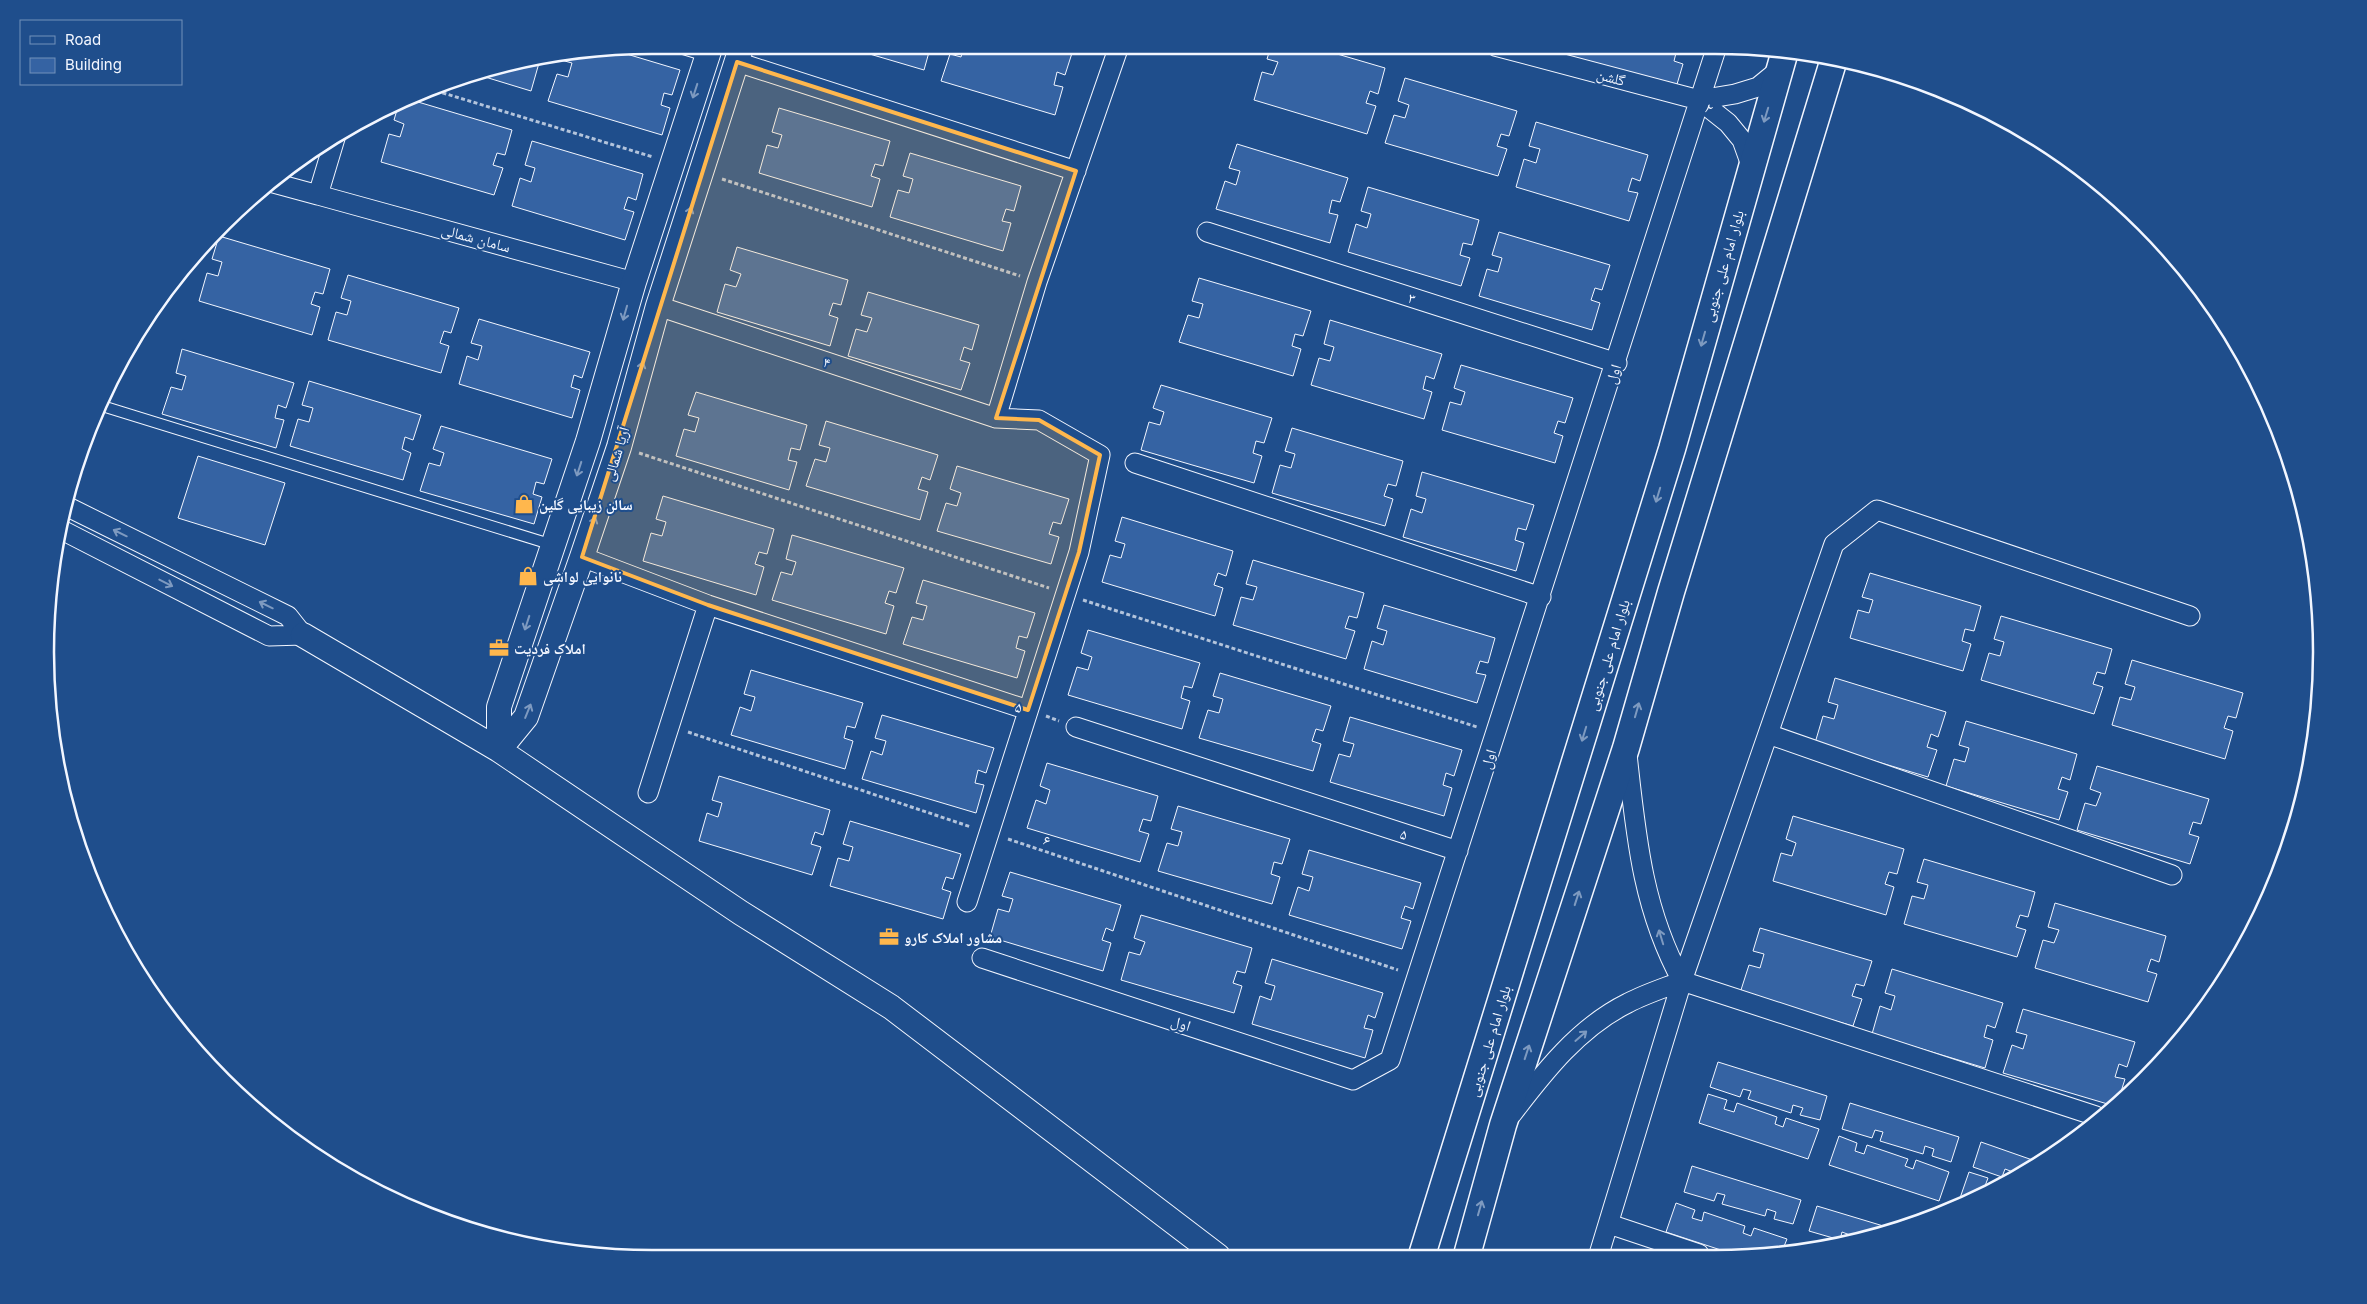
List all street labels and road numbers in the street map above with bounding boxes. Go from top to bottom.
street label: گلشن [1594,64,1628,91]
street label: ۲ [1700,98,1718,118]
street label: بلوار امام علی جنوبی [1698,208,1749,324]
street label: سامان شمالی [439,220,513,257]
street label: ۳ [1406,288,1418,308]
street label: ۴ [821,352,833,372]
street label: اول [1601,362,1626,387]
street label: آریا شمالی [599,423,635,484]
street label: بلوار امام علی جنوبی [1582,597,1635,713]
street label: ۵ [1013,697,1025,717]
street label: اول [1476,747,1501,772]
street label: ۵ [1398,824,1410,844]
street label: ۶ [1041,830,1054,850]
street label: بلوار امام علی جنوبی [1463,983,1516,1099]
street label: اول [1168,1011,1193,1036]

